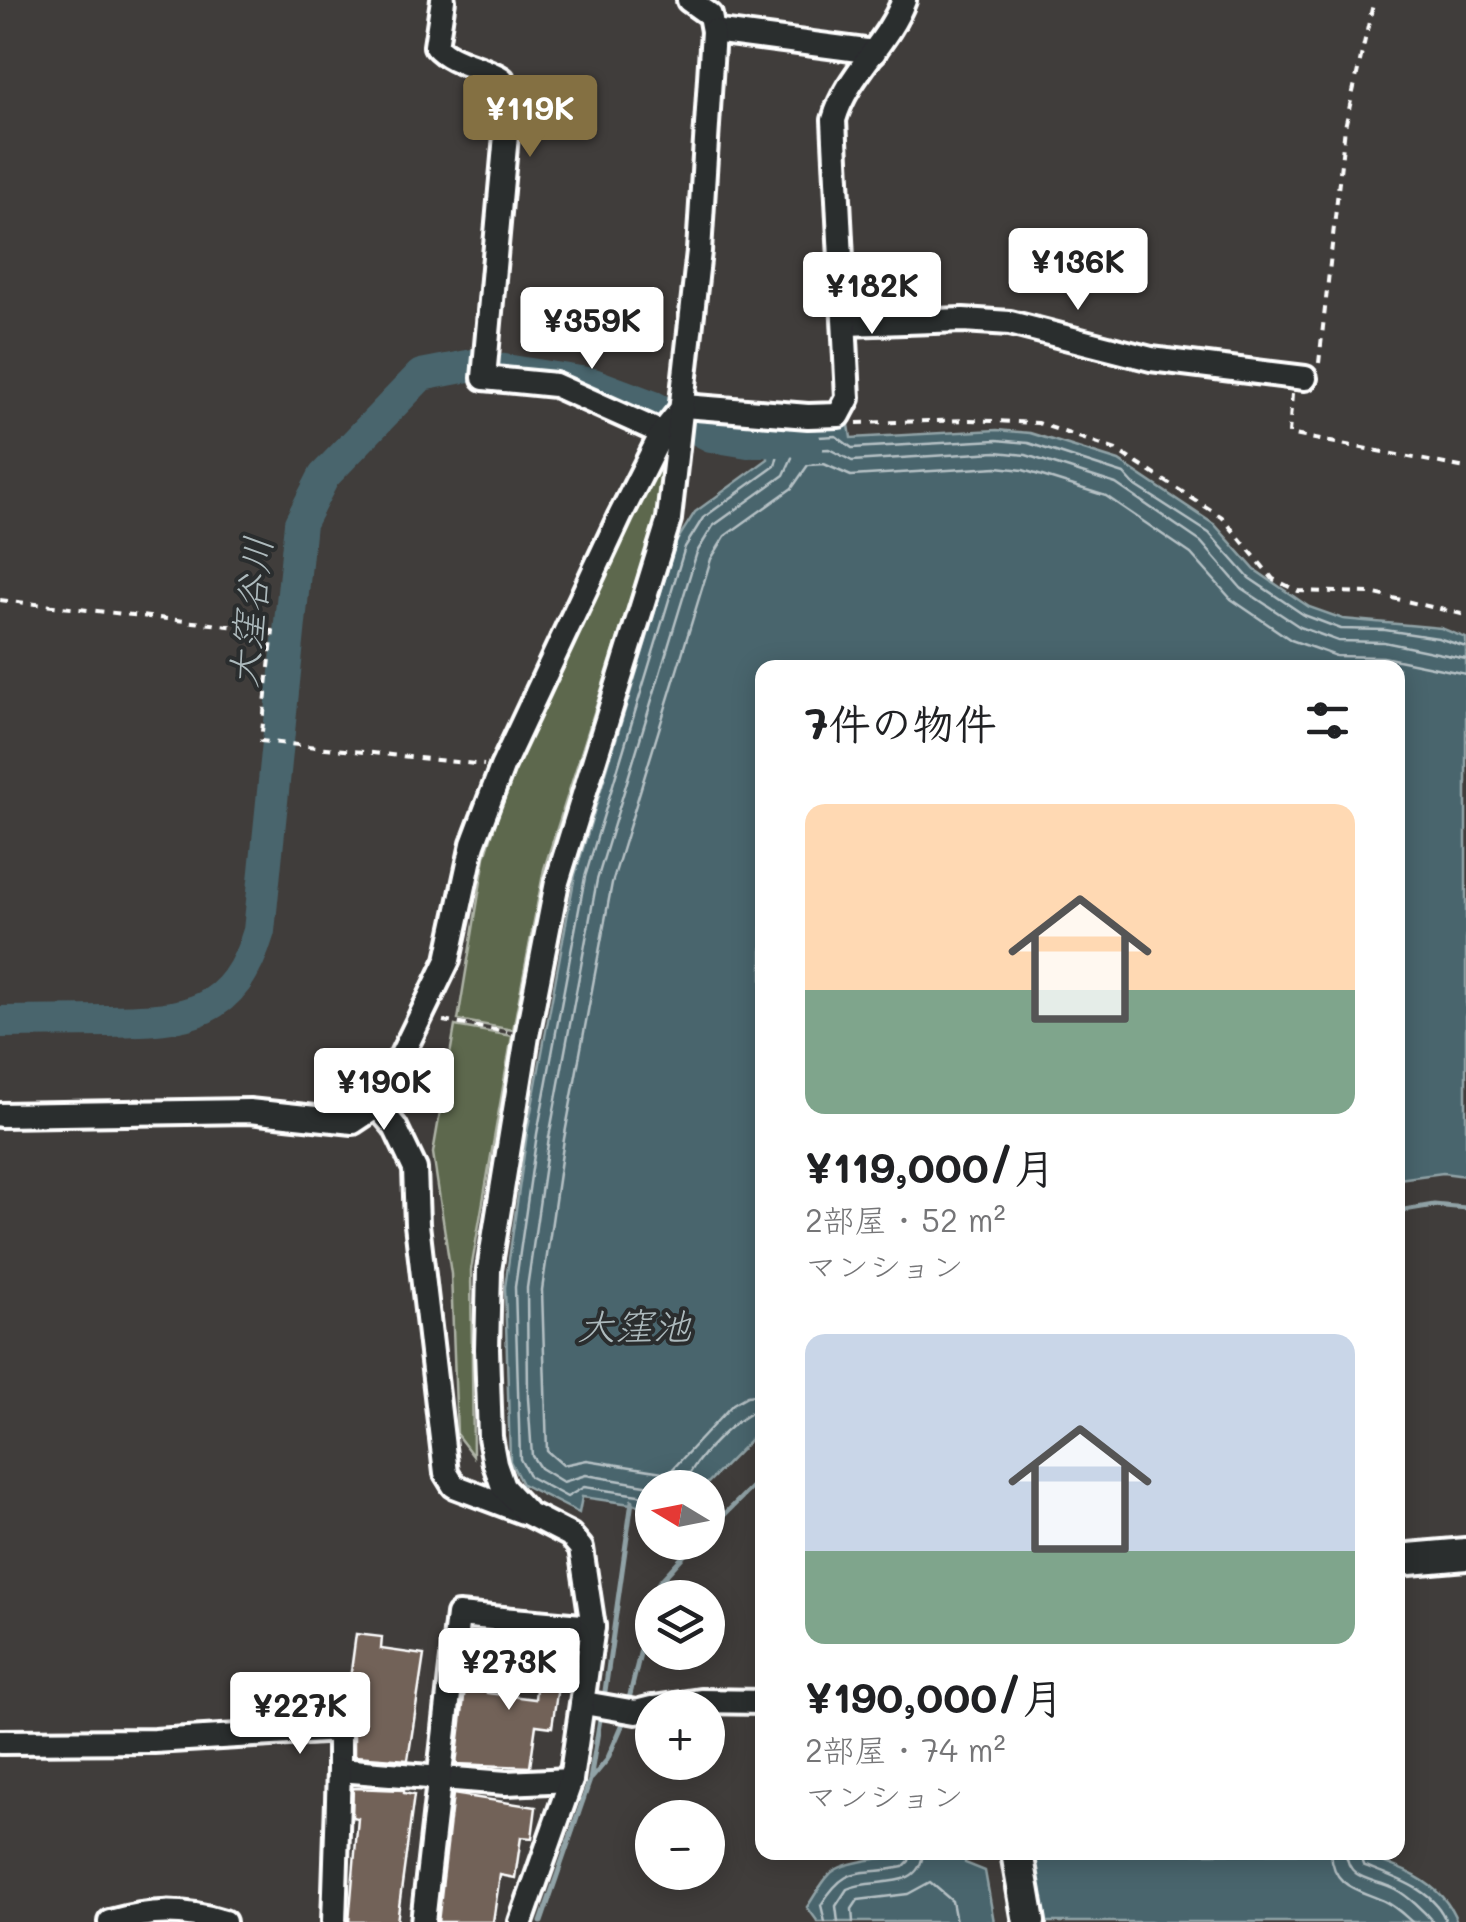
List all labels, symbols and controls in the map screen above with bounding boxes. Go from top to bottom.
pin: ¥119K [460,75,600,160]
text: ¥119K [485,86,575,128]
pin: ¥136K [1008,228,1148,313]
text: ¥136K [1031,239,1125,281]
pin: ¥182K [802,252,942,337]
text: ¥182K [825,263,919,305]
pin: ¥359K [522,287,662,372]
text: ¥359K [542,298,642,340]
water label: 大窪谷川 [216,534,282,690]
icon: filters [1300,693,1355,748]
text: 7件の物件 [805,695,996,750]
icon: home [990,869,1170,1049]
pin: ¥190K [314,1048,454,1133]
text: ¥190K [336,1059,432,1101]
text: ¥119,000/月 [805,1139,1055,1194]
text: 2部屋 · 52 m² [805,1198,1006,1240]
text: マンション [805,1244,964,1286]
water label: 大窪池 [577,1300,692,1350]
icon: home [990,1399,1170,1579]
north arrow [635,1470,725,1560]
map controls [635,1470,725,1890]
button: layers [635,1580,725,1670]
pin: ¥273K [439,1628,579,1713]
text: ¥273K [461,1639,557,1681]
text: ¥190,000/月 [805,1669,1064,1724]
pin: ¥227K [230,1672,370,1757]
text: ¥227K [252,1683,348,1725]
button: + [635,1690,725,1780]
text: 2部屋 · 74 m² [805,1728,1006,1770]
text: マンション [805,1774,964,1816]
button: − [635,1800,725,1890]

